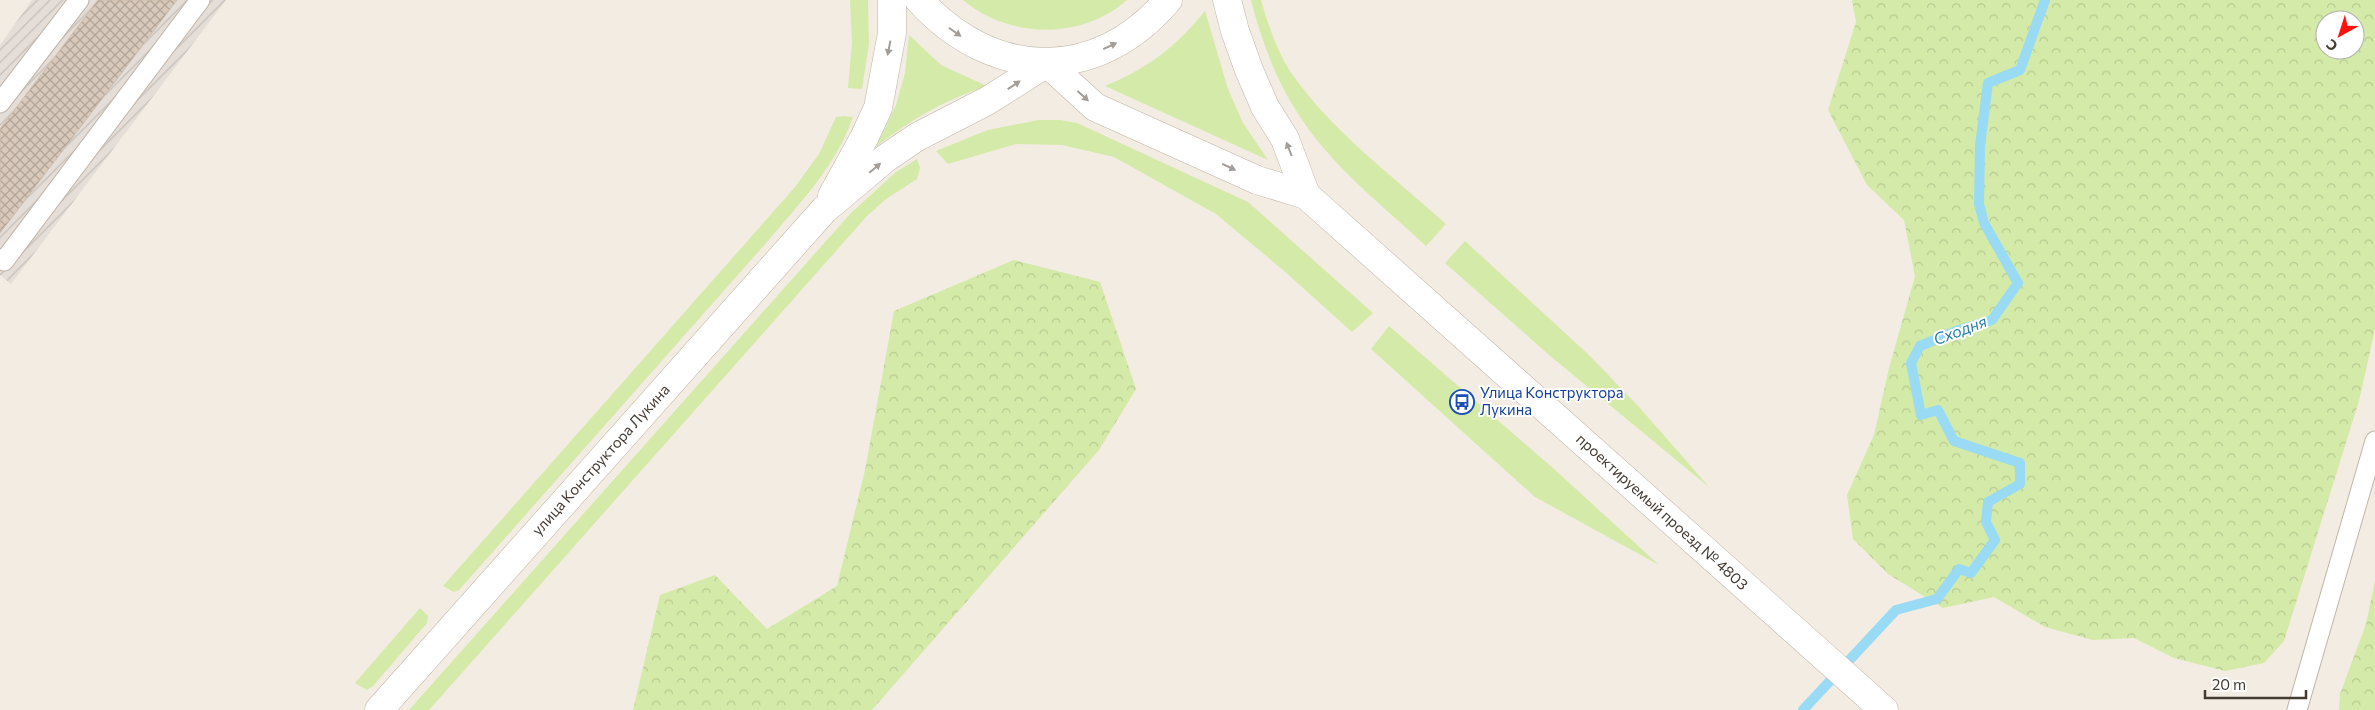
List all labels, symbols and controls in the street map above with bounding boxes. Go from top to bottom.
north arrow [2315,10,2365,60]
one-way arrow [948,27,962,37]
text: С [2322,36,2341,55]
one-way arrow [885,41,893,56]
one-way arrow [1103,42,1118,50]
one-way arrow [1007,80,1020,89]
one-way arrow [1077,90,1089,102]
one-way arrow [1285,141,1293,156]
one-way arrow [868,162,881,173]
one-way arrow [1222,163,1236,171]
water label: Сходня [1931,311,1989,348]
street label: улица Конструктора Лукина [528,380,673,539]
place label: Улица Конструктора Лукина [1480,383,1624,418]
bus stop icon: Улица Конструктора Лукина [1449,389,1475,415]
street label: проектируемый проезд № 4803 [1573,429,1752,593]
scale bar [2205,668,2306,700]
text: 20 m [2212,675,2246,693]

